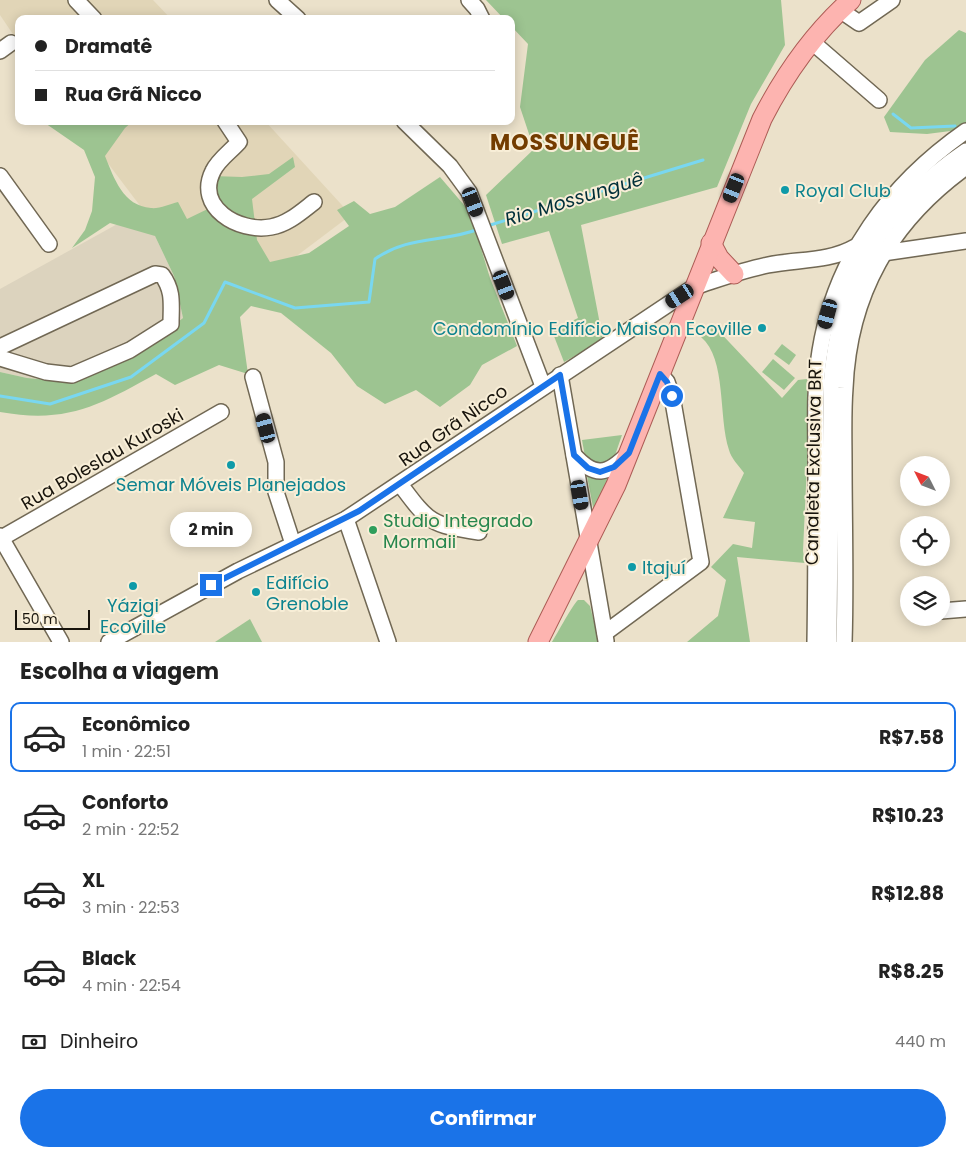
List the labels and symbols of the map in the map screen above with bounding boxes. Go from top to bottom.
district label: MOSSUNGUÊ [490,127,640,158]
water label: Rio Mossunguê [501,165,647,233]
car [721,171,746,205]
place label: Royal Club [795,178,891,203]
marker: Royal Club [779,184,791,196]
car [460,185,485,219]
car [491,268,516,302]
car [663,282,696,310]
car [816,298,839,330]
place label: Condomínio Edifício Maison Ecoville [433,316,752,341]
marker: Condomínio Edifício Maison Ecoville [756,322,768,334]
street label: Canaleta Exclusiva BRT [799,358,827,565]
street label: Rua Grã Nicco [394,378,512,472]
route start [661,385,683,407]
street label: Rua Boleslau Kuroski [16,402,188,516]
car [254,412,277,444]
north arrow [900,456,950,506]
marker: Semar Móveis Planejados [225,459,237,471]
place label: Semar Móveis Planejados [116,472,346,497]
car [570,479,589,511]
place label: Studio Integrado Mormaii [383,508,533,554]
callout: 2 min [170,512,252,548]
marker: Studio Integrado Mormaii [367,524,379,536]
place label: Itajuí [642,555,686,580]
marker: Itajuí [626,561,638,573]
place label: Edifício Grenoble [266,570,349,616]
route end [200,574,222,596]
marker: Yázigi Ecoville [127,580,139,592]
marker: Edifício Grenoble [250,586,262,598]
place label: Yázigi Ecoville [100,593,166,639]
scale bar [15,607,90,630]

